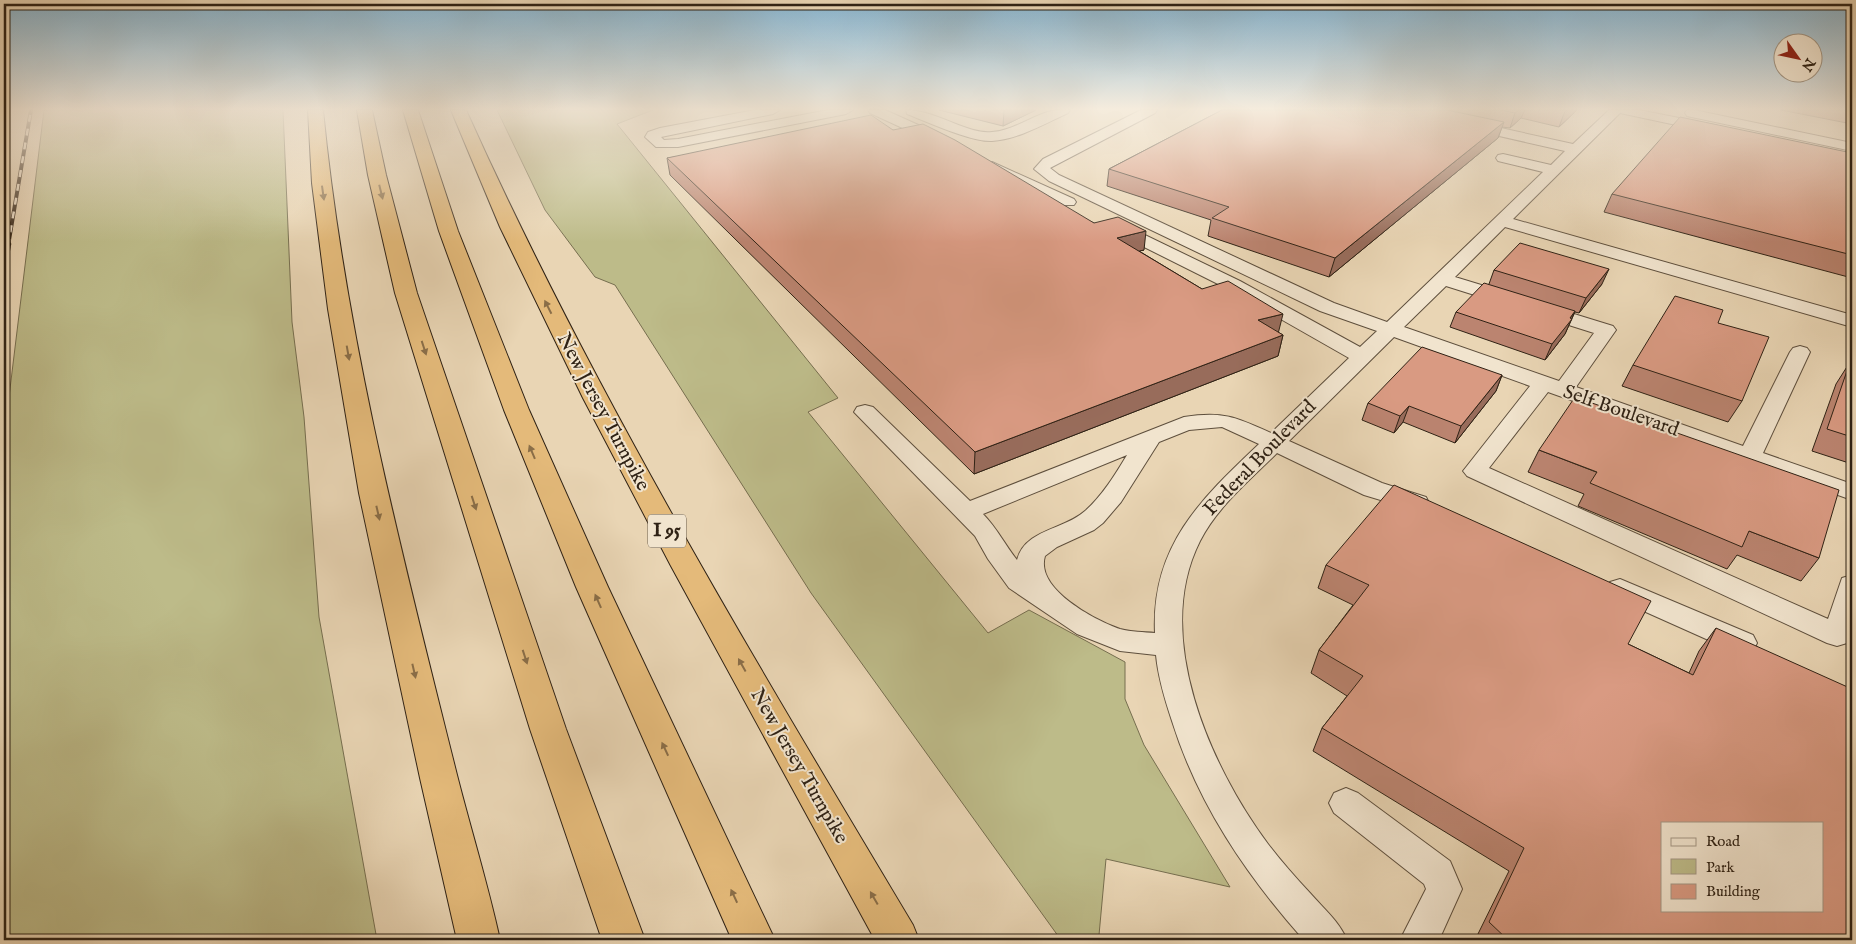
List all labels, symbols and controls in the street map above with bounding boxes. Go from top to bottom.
north arrow [1774,32,1824,82]
text: N [1797,54,1819,75]
one-way arrow [377,184,385,199]
one-way arrow [319,185,327,201]
one-way arrow [544,300,552,314]
street label: New Jersey Turnpike [551,329,655,495]
one-way arrow [421,341,428,356]
one-way arrow [344,346,352,362]
street label: Self Boulevard [1560,380,1683,443]
street label: Federal Boulevard [1198,395,1322,521]
one-way arrow [528,445,536,459]
one-way arrow [471,495,479,510]
one-way arrow [374,506,382,521]
road number: I 95 [648,514,686,548]
one-way arrow [594,594,602,608]
one-way arrow [521,650,529,665]
one-way arrow [738,658,746,673]
one-way arrow [410,664,418,679]
street label: New Jersey Turnpike [744,684,854,848]
one-way arrow [661,741,670,756]
legend [1661,822,1824,912]
text: Road [1706,832,1741,851]
text: Park [1706,858,1736,877]
text: Building [1706,882,1761,901]
one-way arrow [729,889,737,903]
one-way arrow [870,891,879,904]

